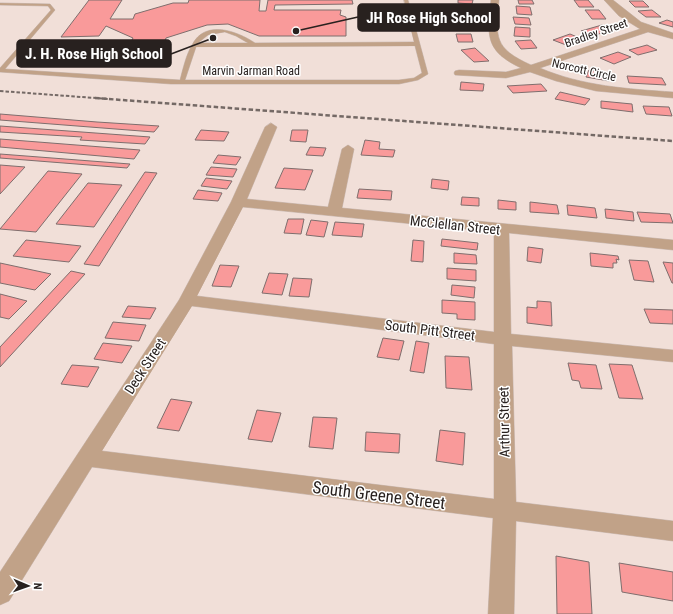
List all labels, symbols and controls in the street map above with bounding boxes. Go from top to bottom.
callout: JH Rose High School [358,4,499,31]
text: JH Rose High School [366,9,492,27]
street label: Bradley Street [563,16,630,50]
callout: J. H. Rose High School [17,40,171,67]
text: J. H. Rose High School [25,45,163,63]
street label: Norcott Circle [551,56,618,84]
street label: Marvin Jarman Road [202,64,300,78]
street label: McClellan Street [409,212,501,238]
street label: South Pitt Street [384,317,476,343]
street label: Deck Street [121,335,169,397]
street label: Arthur Street [495,387,513,457]
street label: South Greene Street [311,477,447,513]
north arrow [8,566,48,606]
text: N [31,583,44,590]

